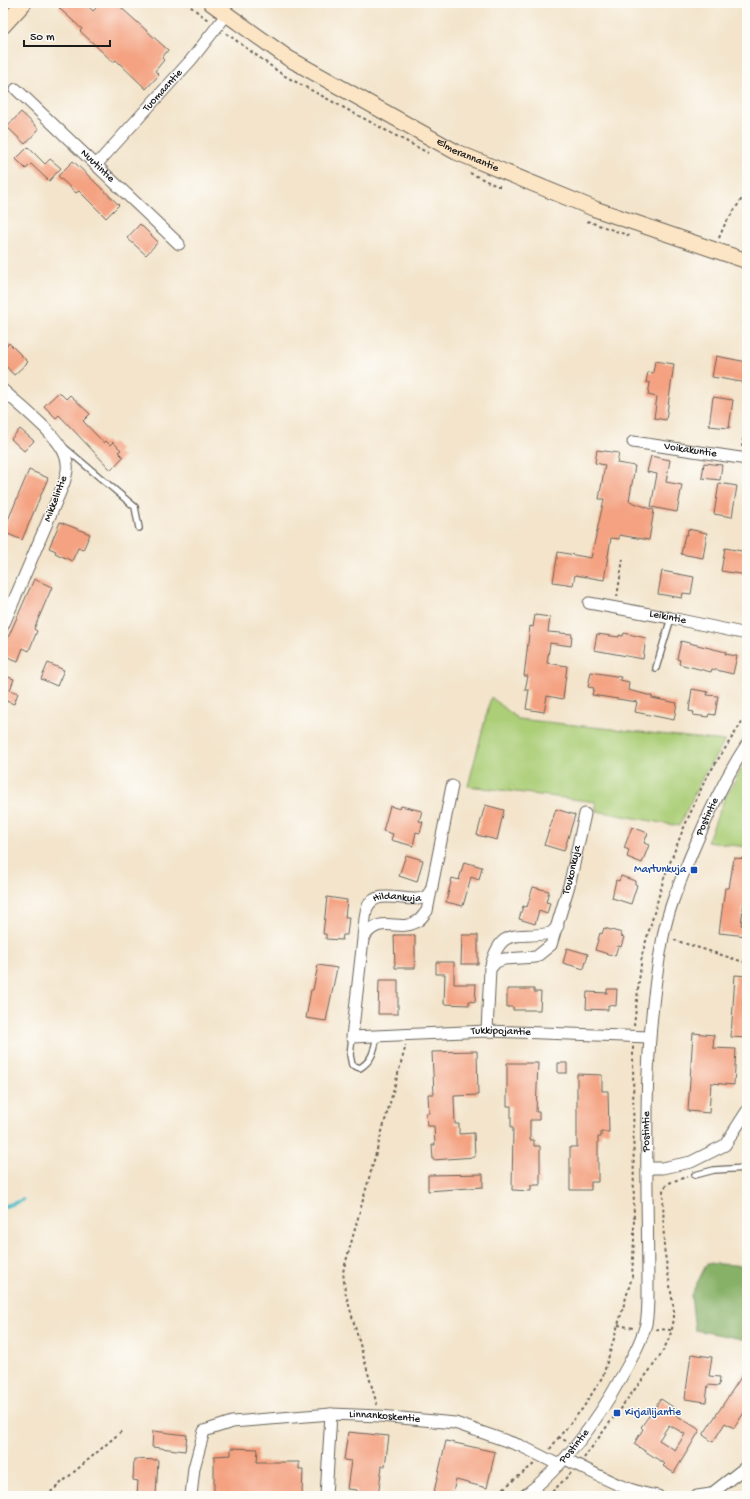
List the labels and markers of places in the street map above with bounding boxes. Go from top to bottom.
place label: Martunkuja [634,864,687,876]
marker: Martunkuja [689,865,699,875]
place label: Kirjailijantie [625,1407,681,1419]
marker: Kirjailijantie [612,1408,622,1418]

